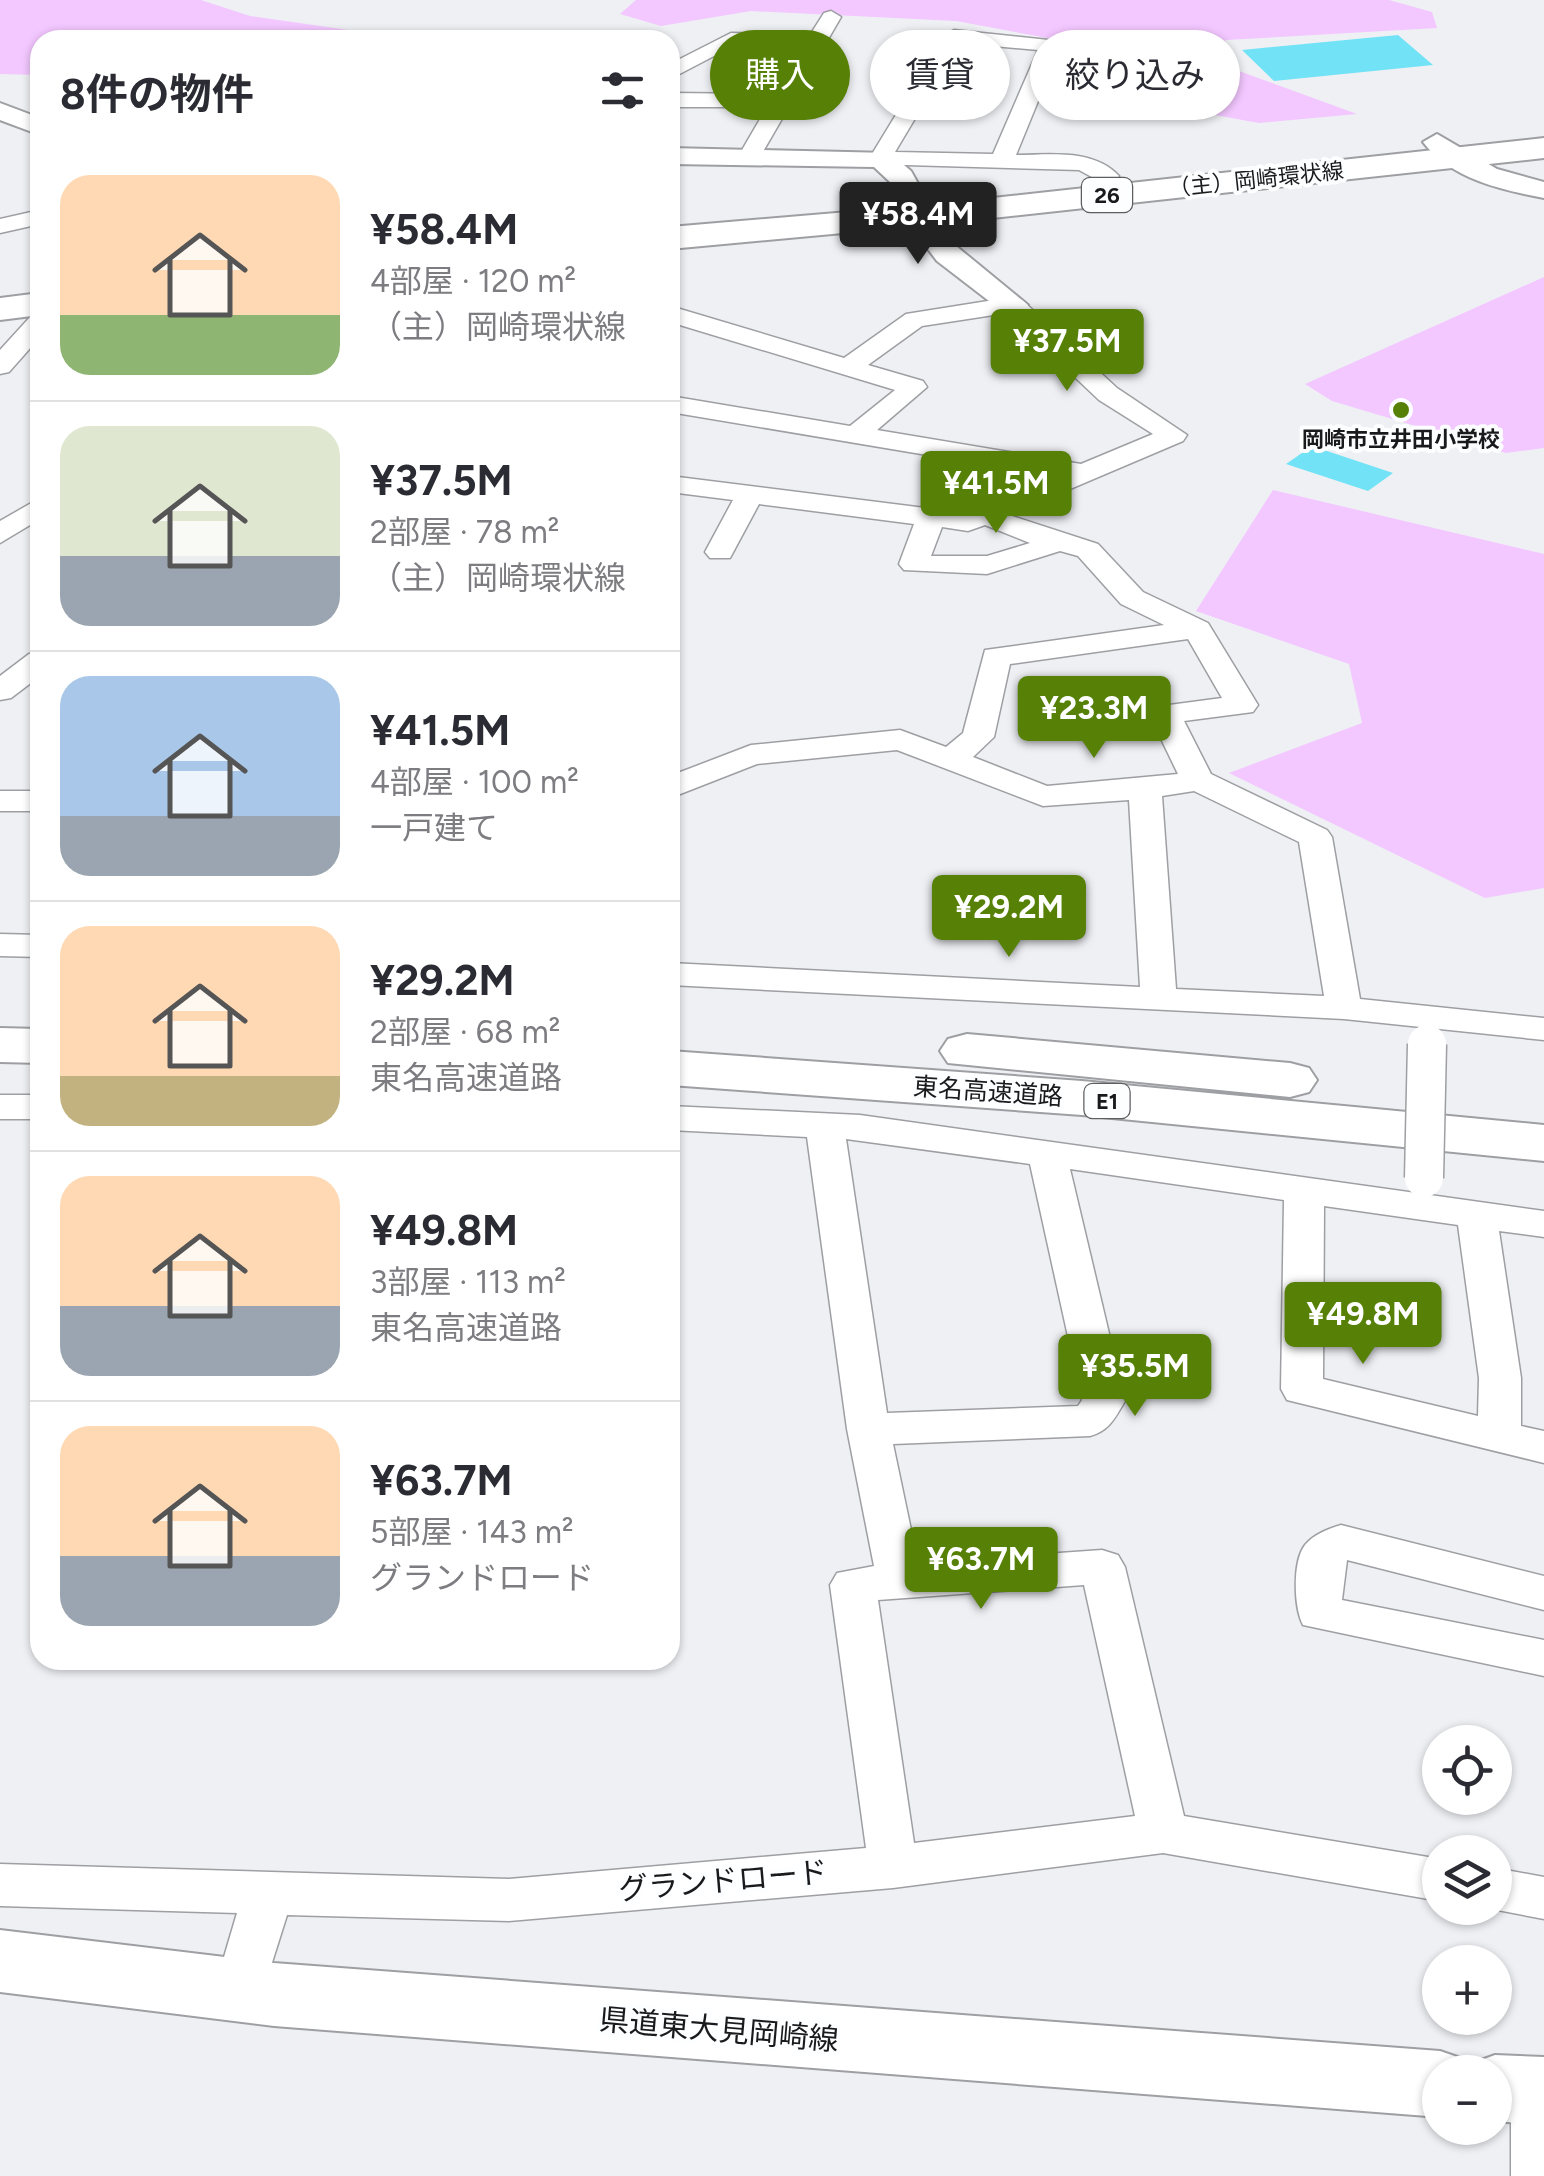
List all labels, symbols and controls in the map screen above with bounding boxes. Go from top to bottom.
chip: 購入 [710,30,850,120]
chip: 賃貸 [870,30,1010,120]
chip: 絞り込み [1030,30,1240,120]
icon: filters [595,63,650,118]
text: 8件の物件 [60,69,254,120]
street label: （主）岡崎環状線 [1167,157,1345,202]
road number: 26 [1082,178,1132,212]
pin: ¥58.4M [837,182,999,267]
text: ¥58.4M [862,195,974,233]
text: ¥58.4M [370,204,518,255]
icon: home [140,215,260,335]
text: 4部屋 · 120 m² [370,262,576,300]
text: （主）岡崎環状線 [370,308,626,346]
pin: ¥37.5M [986,309,1148,394]
text: ¥37.5M [1013,322,1121,360]
marker: 岡崎市立井田小学校 [1390,399,1412,421]
place label: 岡崎市立井田小学校 [1302,426,1500,453]
pin: ¥41.5M [915,451,1077,536]
text: ¥37.5M [370,455,513,506]
text: ¥41.5M [943,464,1049,502]
icon: home [140,466,260,586]
text: 2部屋 · 78 m² [370,513,559,551]
text: （主）岡崎環状線 [370,559,626,597]
pin: ¥23.3M [1013,676,1175,761]
text: ¥23.3M [1040,689,1148,727]
text: ¥41.5M [370,705,510,756]
icon: home [140,716,260,836]
text: 4部屋 · 100 m² [370,763,579,801]
text: 一戸建て [370,809,498,847]
pin: ¥29.2M [928,875,1090,960]
text: ¥29.2M [954,888,1064,926]
text: ¥29.2M [370,955,514,1006]
icon: home [140,966,260,1086]
text: 2部屋 · 68 m² [370,1013,560,1051]
text: 東名高速道路 [370,1059,562,1097]
street label: 東名高速道路 [912,1071,1064,1111]
road number: E1 [1084,1084,1130,1118]
text: ¥49.8M [370,1205,518,1256]
icon: home [140,1216,260,1336]
text: 3部屋 · 113 m² [370,1263,566,1301]
pin: ¥49.8M [1282,1282,1444,1367]
text: ¥49.8M [1307,1295,1419,1333]
text: 東名高速道路 [370,1309,562,1347]
pin: ¥35.5M [1054,1334,1216,1419]
text: ¥35.5M [1080,1347,1190,1385]
text: ¥63.7M [370,1455,513,1506]
icon: home [140,1466,260,1586]
text: 5部屋 · 143 m² [370,1513,574,1551]
pin: ¥63.7M [900,1527,1062,1612]
text: ¥63.7M [927,1540,1035,1578]
text: グランドロード [370,1559,594,1597]
map controls [1422,1725,1512,2145]
button: locate [1422,1725,1512,1815]
button: layers [1422,1835,1512,1925]
street label: グランドロード [617,1853,829,1908]
button: + [1422,1945,1512,2035]
street label: 県道東大見岡崎線 [598,2001,840,2058]
button: − [1422,2055,1512,2145]

